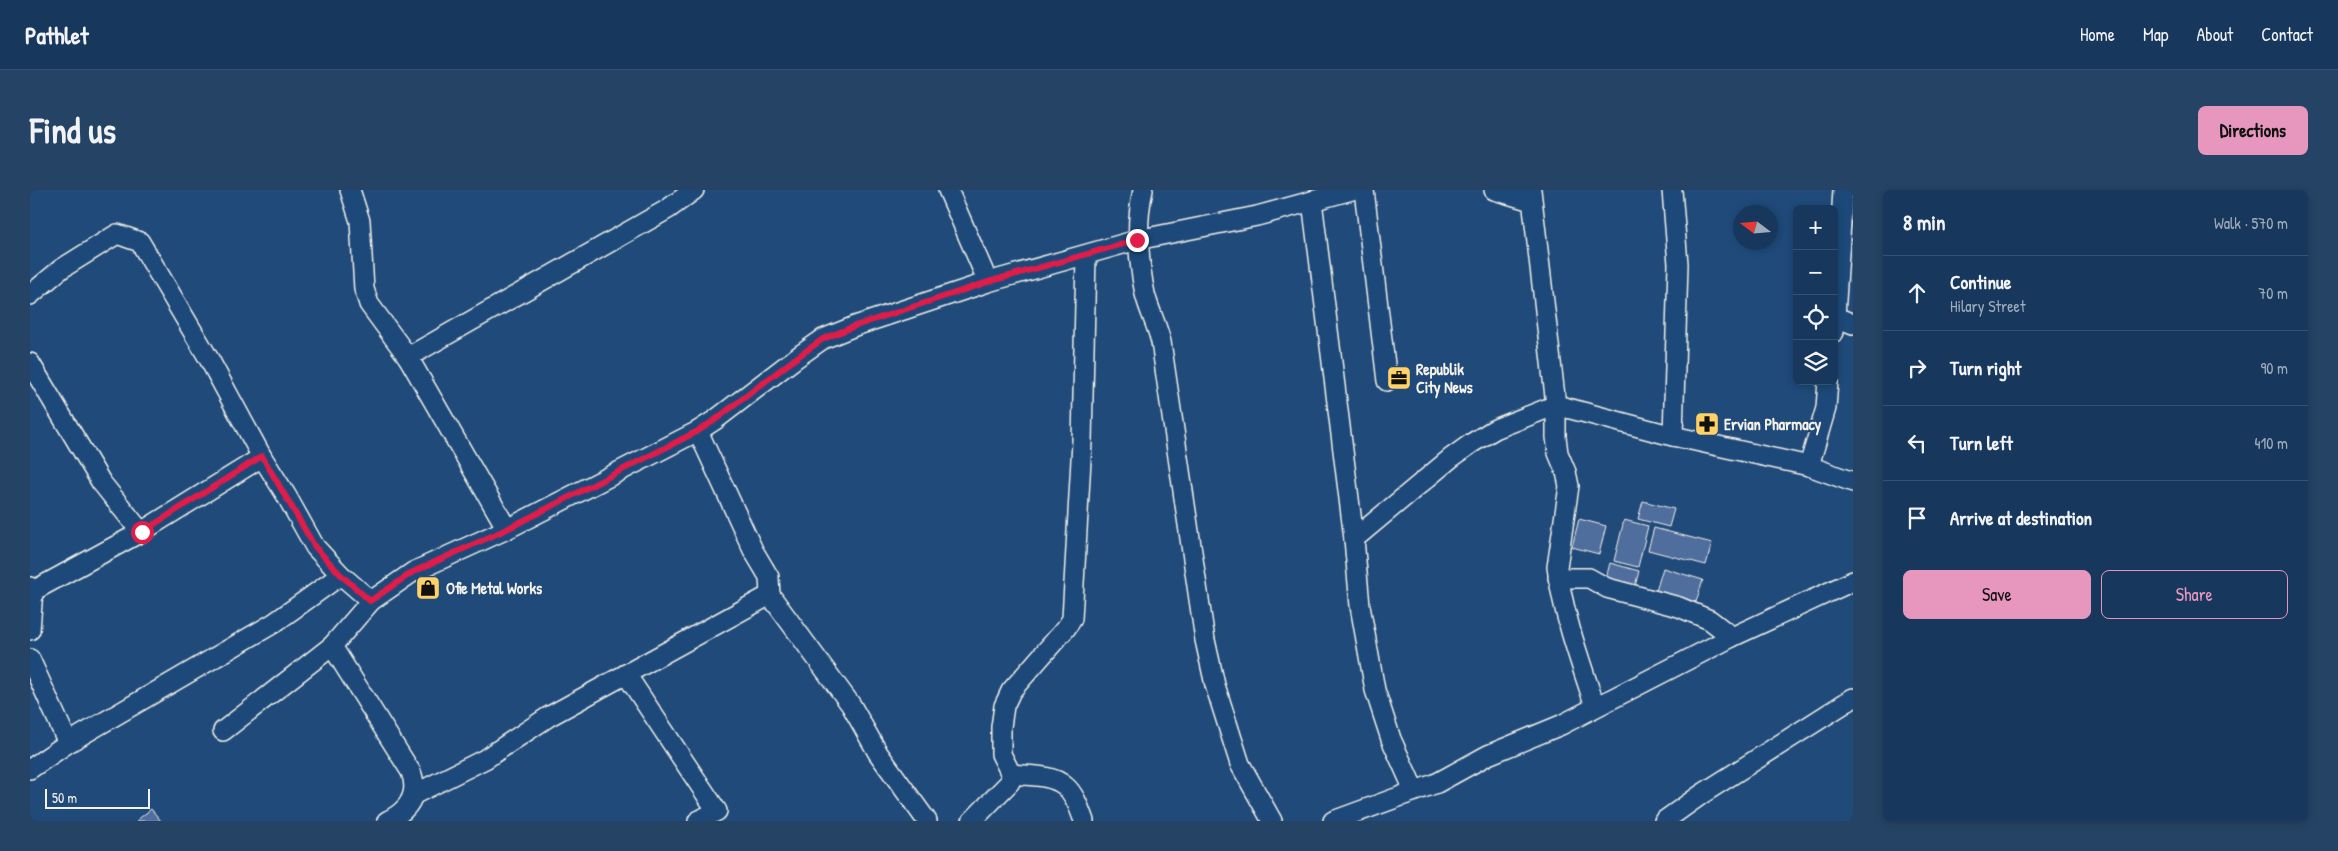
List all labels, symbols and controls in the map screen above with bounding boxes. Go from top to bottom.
text: Pathlet [25,19,88,51]
text: Home [2080,22,2115,47]
text: Map [2143,22,2168,47]
text: About [2196,22,2233,47]
text: Contact [2261,22,2313,47]
button: Directions [2198,106,2308,155]
text: Find us [30,107,116,154]
north arrow [1733,205,1778,250]
map controls [1793,205,1838,385]
button: + [1793,205,1838,250]
text: 8 min [1903,208,1945,237]
text: Walk · 570 m [2214,212,2288,234]
route end [1126,229,1149,252]
button: − [1793,250,1838,295]
text: Continue [1950,269,2011,295]
icon: ahead [1903,279,1931,307]
text: 70 m [2258,282,2288,304]
button: locate [1793,295,1838,340]
text: Hilary Street [1950,295,2025,317]
button: layers [1793,340,1838,385]
icon: right [1903,354,1931,382]
text: Turn right [1950,355,2021,381]
text: 90 m [2260,357,2288,379]
place label: Republik City News [1416,358,1474,399]
office icon: Republik City News [1386,365,1412,391]
pharmacy icon: Ervian Pharmacy [1694,411,1720,437]
place label: Ervian Pharmacy [1724,413,1822,436]
icon: left [1903,429,1931,457]
text: Turn left [1950,430,2013,456]
text: 410 m [2254,432,2288,454]
icon: arrive [1903,504,1931,532]
text: Arrive at destination [1950,505,2092,531]
route start [131,521,154,544]
button: Save [1903,570,2091,619]
button: Share [2101,570,2288,619]
shop icon: Ofie Metal Works [415,575,441,601]
place label: Ofie Metal Works [446,577,543,599]
scale bar [45,786,150,809]
text: 50 m [52,788,77,807]

